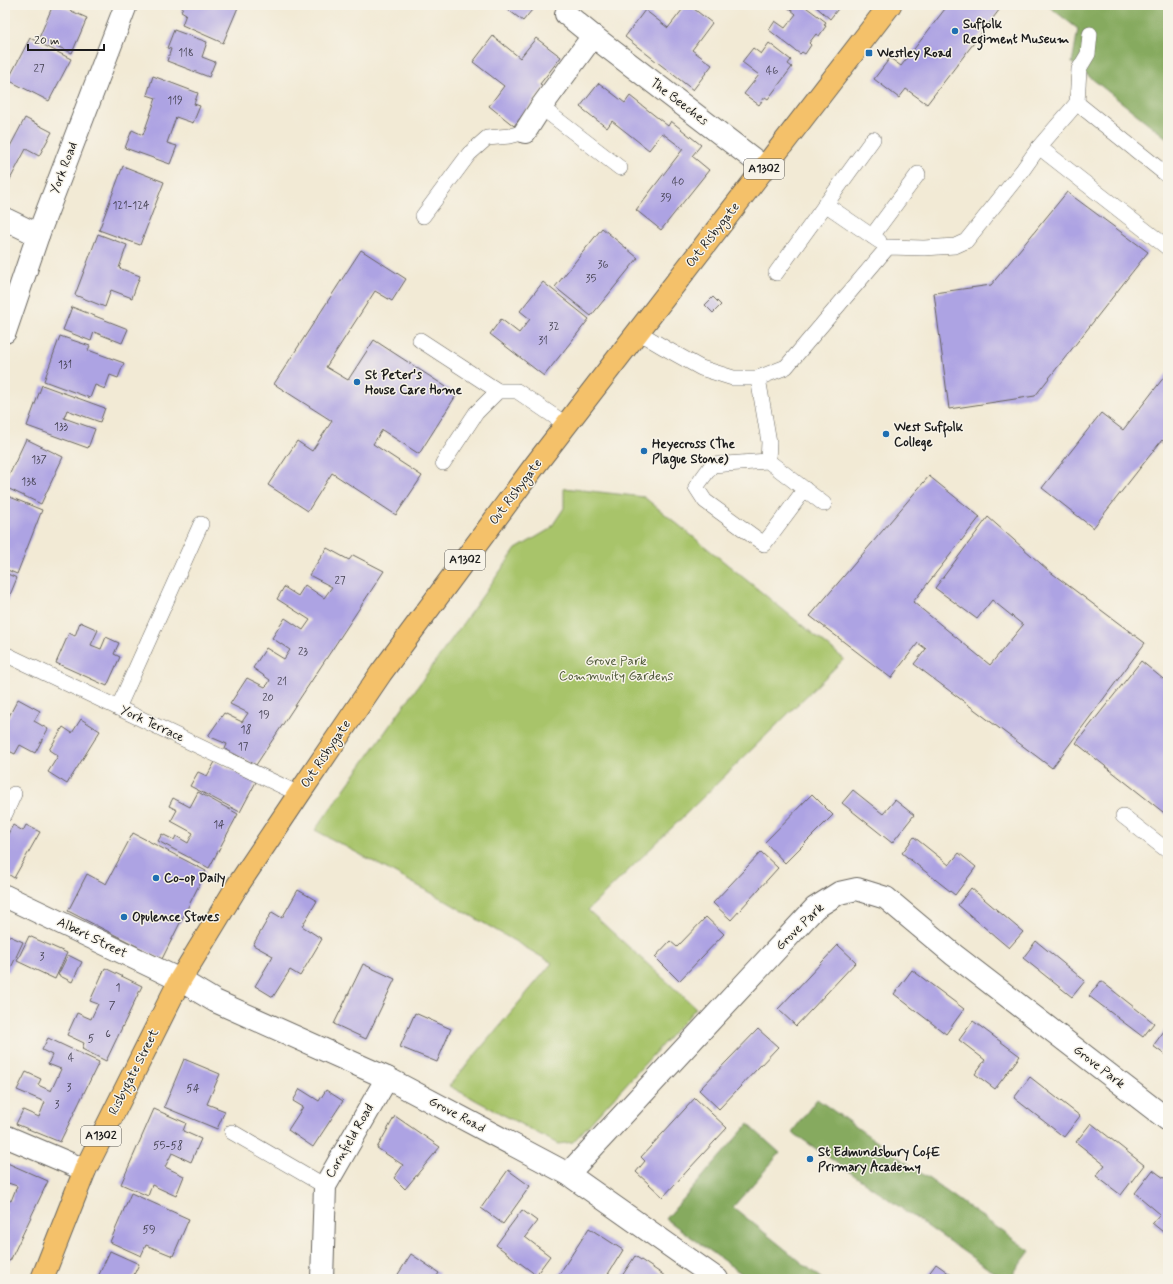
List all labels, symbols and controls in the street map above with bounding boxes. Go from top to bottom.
place label: Suffolk Regiment Museum [963,16,1070,51]
scale bar [28,26,104,52]
marker: Suffolk Regiment Museum [950,26,960,36]
text: 20 m [34,33,60,49]
place label: Westley Road [876,45,951,62]
house number: 118 [178,46,194,60]
marker: Westley Road [864,48,874,58]
house number: 27 [34,62,45,76]
house number: 46 [766,64,778,78]
street label: The Beeches [646,75,712,130]
house number: 119 [167,94,183,108]
street label: York Road [46,139,82,197]
road number: A1302 [744,159,784,179]
house number: 40 [672,175,684,189]
house number: 39 [660,191,672,205]
house number: 121-124 [112,199,150,213]
street label: Out Risbygate [682,199,745,272]
house number: 36 [597,258,609,272]
house number: 35 [586,272,597,286]
house number: 32 [549,320,560,334]
house number: 31 [538,334,548,348]
house number: 131 [58,358,72,372]
place label: St Peter's House Care Home [365,367,463,399]
marker: St Peter's House Care Home [352,377,362,387]
place label: West Suffolk College [893,419,964,452]
house number: 133 [54,420,69,434]
marker: West Suffolk College [881,429,891,439]
place label: Heyecross (The Plague Stone) [652,436,736,470]
marker: Heyecross (The Plague Stone) [639,446,649,456]
house number: 137 [31,453,47,467]
street label: Out Risbygate [486,456,547,529]
house number: 138 [21,475,37,489]
road number: A1302 [445,550,485,570]
house number: 27 [335,574,346,588]
house number: 23 [298,645,308,659]
park label: Grove Park Community Gardens [559,653,673,685]
house number: 21 [277,675,287,689]
house number: 20 [262,691,274,705]
street label: York Terrace [117,702,187,746]
house number: 19 [258,708,270,722]
street label: Out Risbygate [297,717,356,792]
house number: 18 [241,723,251,737]
house number: 17 [238,740,249,754]
house number: 14 [213,818,225,832]
place label: Co-op Daily [164,870,225,887]
marker: Co-op Daily [151,873,161,883]
street label: Grove Park [772,899,828,954]
place label: Opulence Stoves [132,909,219,926]
marker: Opulence Stoves [119,912,129,922]
street label: Albert Street [54,914,130,962]
house number: 3 [40,950,45,964]
house number: 1 [116,981,121,995]
house number: 7 [109,999,116,1013]
street label: Risbygate Street [105,1026,165,1119]
house number: 6 [105,1027,111,1041]
house number: 5 [88,1032,95,1046]
street label: Grove Park [1070,1042,1129,1093]
house number: 4 [68,1051,75,1065]
house number: 3 [67,1081,72,1095]
house number: 54 [186,1082,200,1096]
street label: Grove Road [426,1093,488,1137]
house number: 3 [55,1098,60,1112]
street label: Cornfield Road [322,1101,378,1181]
road number: A1302 [81,1126,121,1146]
house number: 55-58 [153,1139,183,1153]
place label: St Edmundsbury CofE Primary Academy [818,1144,941,1176]
marker: St Edmundsbury CofE Primary Academy [805,1154,815,1164]
house number: 59 [142,1223,156,1237]

